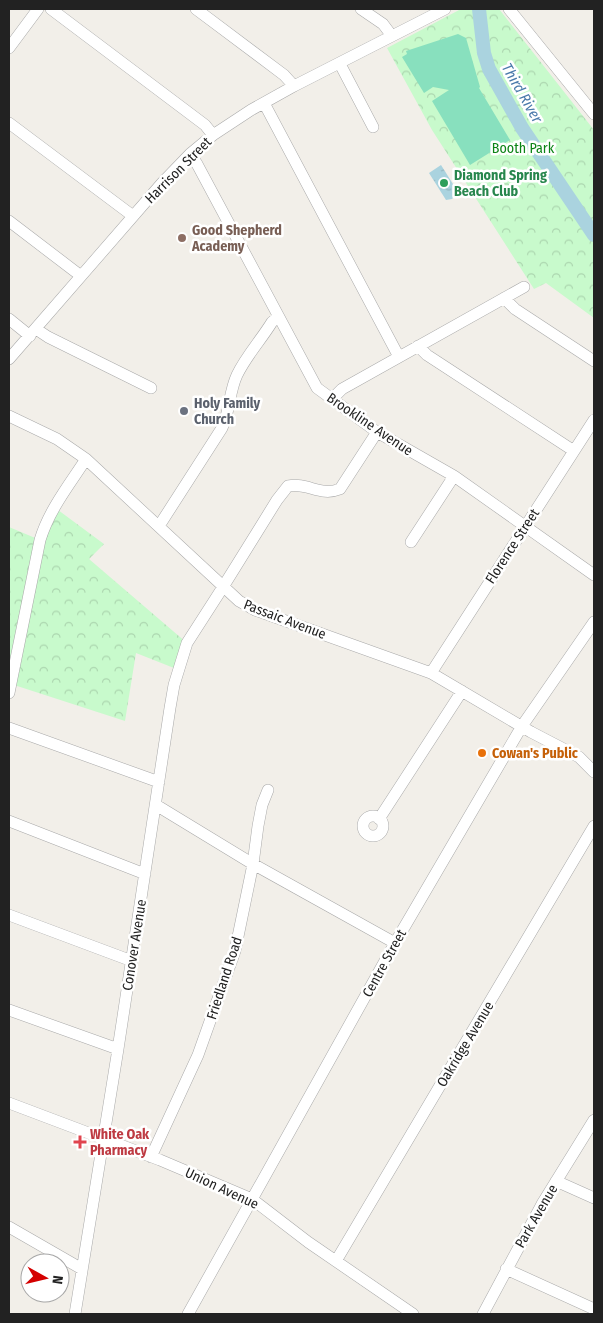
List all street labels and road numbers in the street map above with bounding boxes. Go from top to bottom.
street label: Harrison Street [142,133,215,207]
street label: Brookline Avenue [323,389,416,460]
street label: Florence Street [482,505,543,587]
street label: Passaic Avenue [241,596,328,643]
street label: Conover Avenue [119,898,150,992]
street label: Centre Street [359,926,410,1000]
street label: Friedland Road [203,935,246,1022]
street label: Oakridge Avenue [433,998,498,1090]
street label: Union Avenue [182,1164,261,1213]
street label: Park Avenue [512,1182,561,1251]

